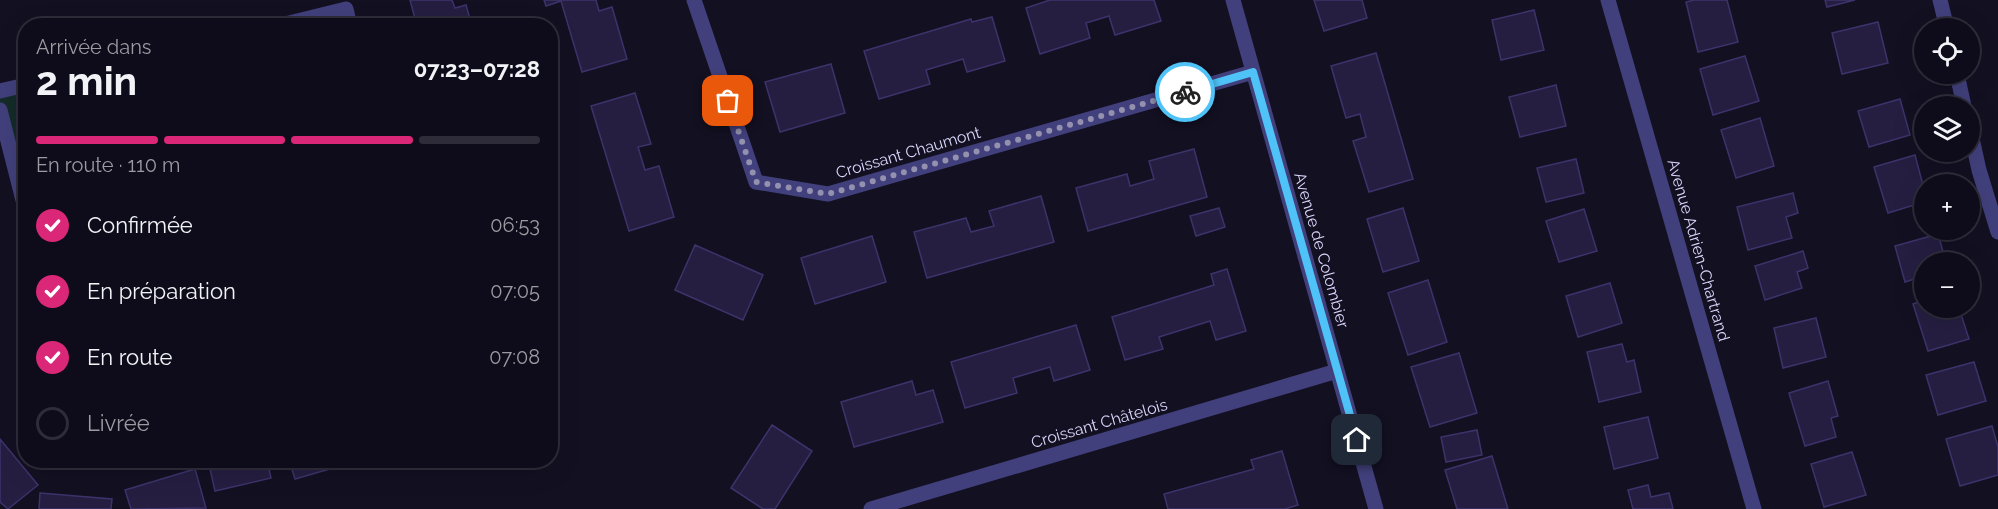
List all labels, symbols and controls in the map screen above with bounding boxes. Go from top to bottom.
map controls [1914,18,1980,318]
button: locate [1914,18,1980,84]
text: Arrivée dans [36,35,151,59]
text: 07:23–07:28 [414,56,540,82]
text: 2 min [36,58,137,104]
courier [1155,62,1215,122]
pin [702,75,753,126]
icon: bike [1169,76,1202,109]
icon: bag [711,84,744,117]
button: layers [1914,96,1980,162]
street label: Croissant Chaumont [834,123,983,182]
text: En route · 110 m [36,153,180,177]
street label: Avenue Adrien-Chartrand [1663,157,1734,343]
street label: Avenue de Colombier [1290,170,1353,331]
button: + [1914,174,1980,240]
icon: check [36,209,69,242]
text: Confirmée [87,212,193,238]
text: 06:53 [490,213,540,237]
button: − [1914,252,1980,318]
icon: check [36,275,69,308]
text: En préparation [87,278,236,304]
text: 07:05 [490,279,540,303]
icon: check [36,341,69,374]
text: En route [87,344,172,370]
text: 07:08 [489,345,540,369]
street label: Croissant Châtelois [1029,395,1170,452]
text: Livrée [87,410,150,436]
pin [1331,414,1382,465]
icon: home [1340,423,1373,456]

